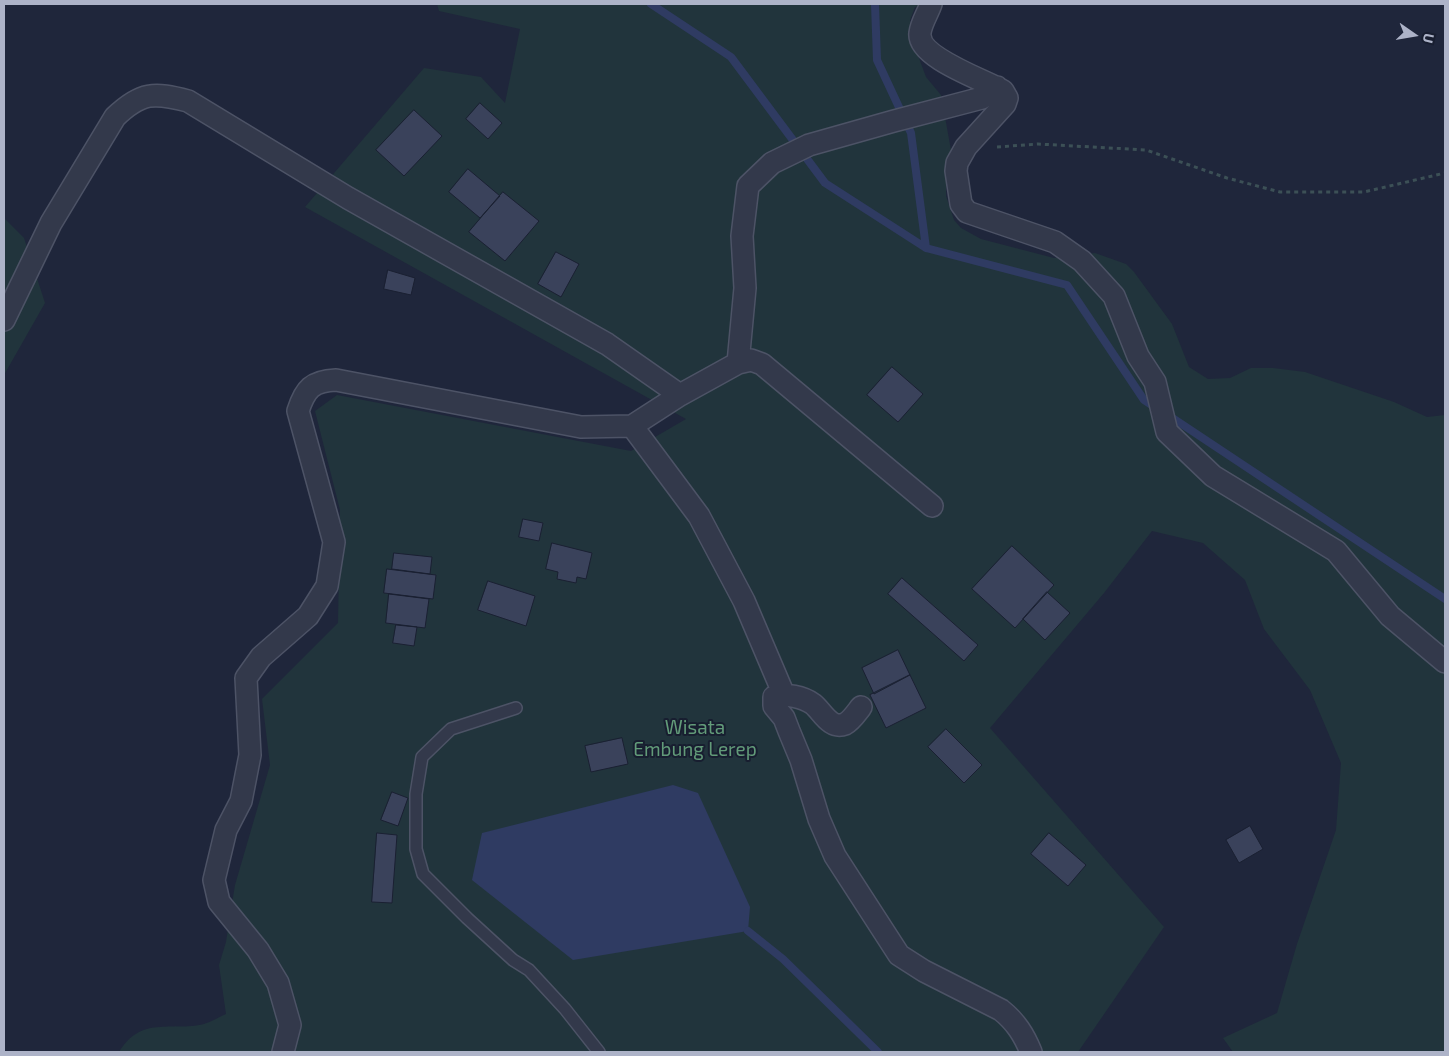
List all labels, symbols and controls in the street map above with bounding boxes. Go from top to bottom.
north arrow [1389,10,1439,60]
text: U [1420,32,1438,45]
park label: Wisata Embung Lerep [633,717,757,761]

